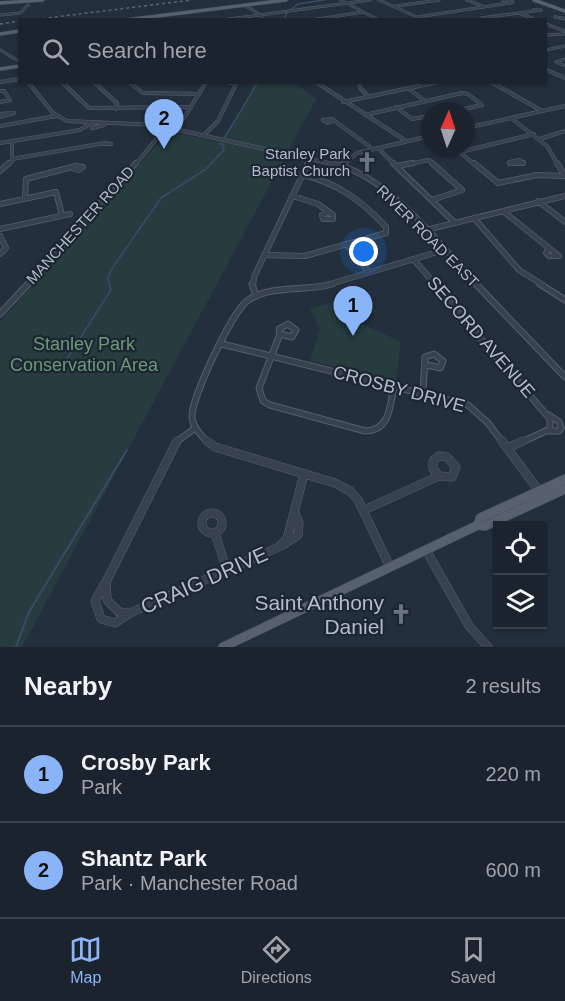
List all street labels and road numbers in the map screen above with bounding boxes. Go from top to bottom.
street label: MANCHESTER ROAD [23,163,137,287]
street label: RIVER ROAD EAST [374,182,482,290]
street label: SECORD AVENUE [423,272,539,402]
street label: CROSBY DRIVE [331,362,467,416]
street label: CRAIG DRIVE [137,542,271,618]

